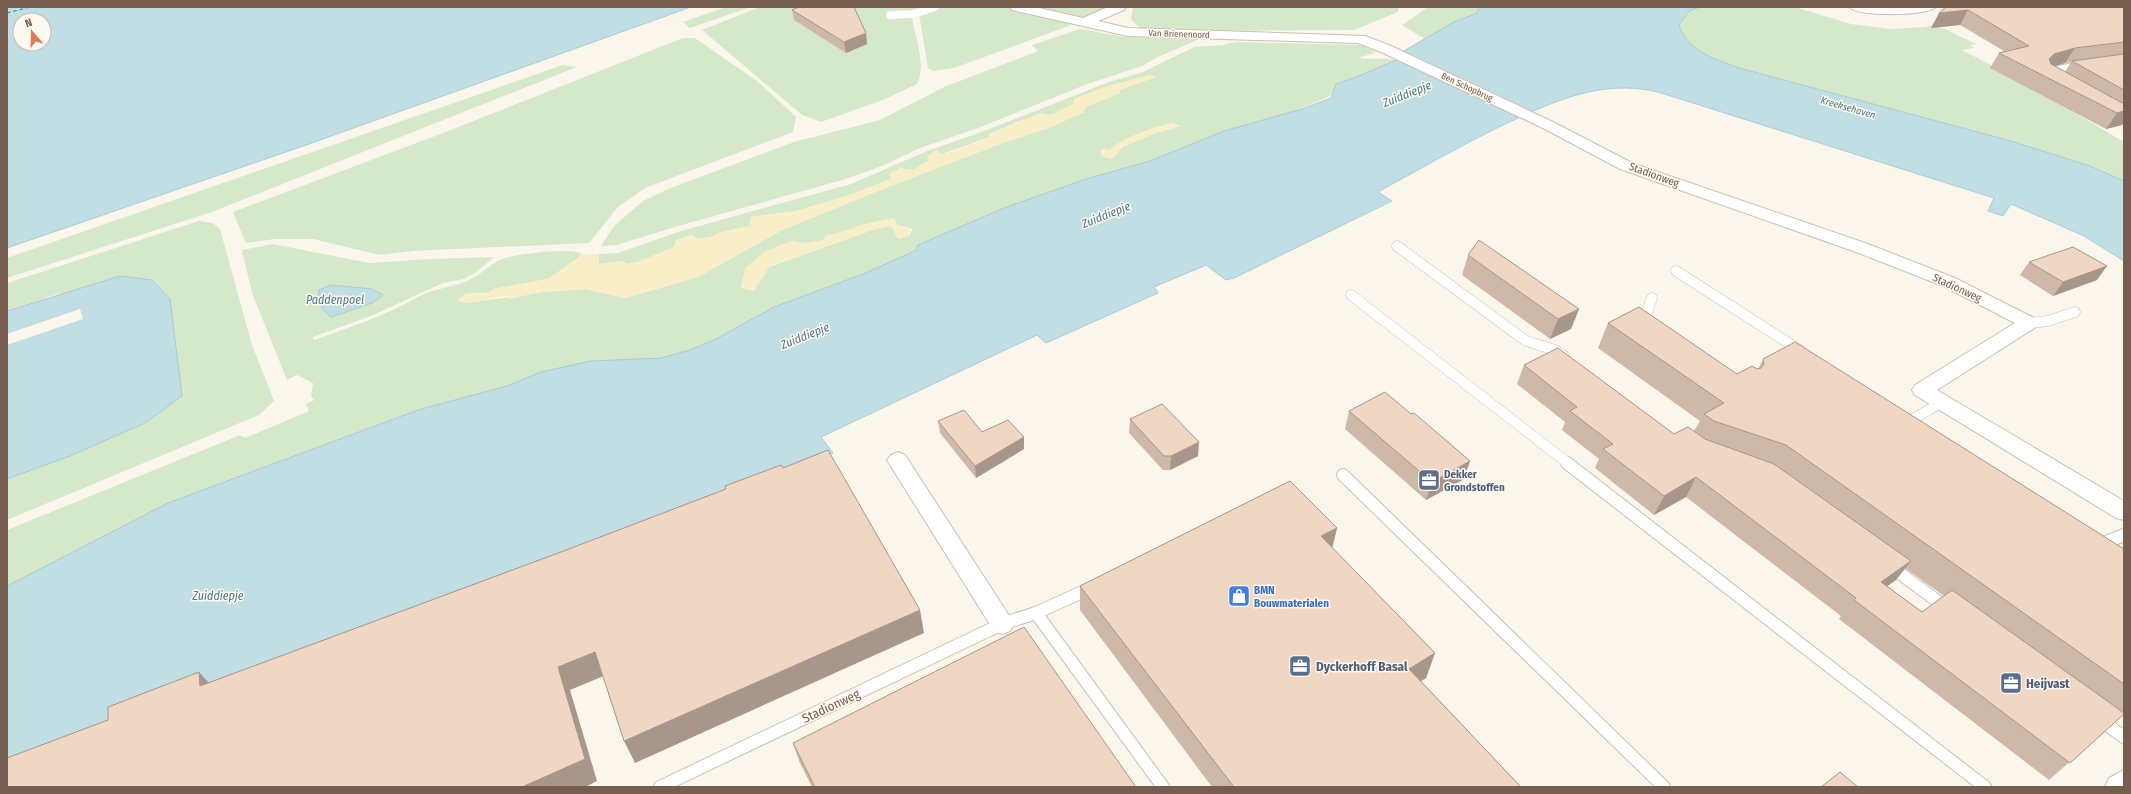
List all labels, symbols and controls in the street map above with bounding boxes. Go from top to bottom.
north arrow [12,12,52,52]
text: N [23,16,34,30]
street label: Van Brienenoord [1148,28,1210,40]
street label: Ben Schopbrug [1440,71,1495,104]
water label: Zuiddiepje [1380,78,1434,110]
water label: Kreeksehaven [1819,94,1877,122]
street label: Stadionweg [1627,160,1682,190]
water label: Zuiddiepje [1079,199,1133,231]
street label: Stadionweg [1930,271,1984,305]
water label: Paddenpoel [306,293,364,307]
water label: Zuiddiepje [778,320,832,352]
office icon: Dekker Grondstoffen [1416,467,1442,493]
place label: Dekker Grondstoffen [1444,468,1505,494]
shop icon: BMN Bouwmaterialen [1226,583,1252,609]
place label: BMN Bouwmaterialen [1254,584,1329,610]
water label: Zuiddiepje [191,589,244,603]
office icon: Dyckerhoff Basal [1287,653,1313,679]
place label: Dyckerhoff Basal [1316,659,1408,674]
office icon: Heijvast [1998,670,2024,696]
place label: Heijvast [2026,676,2070,691]
street label: Stadionweg [800,686,863,726]

